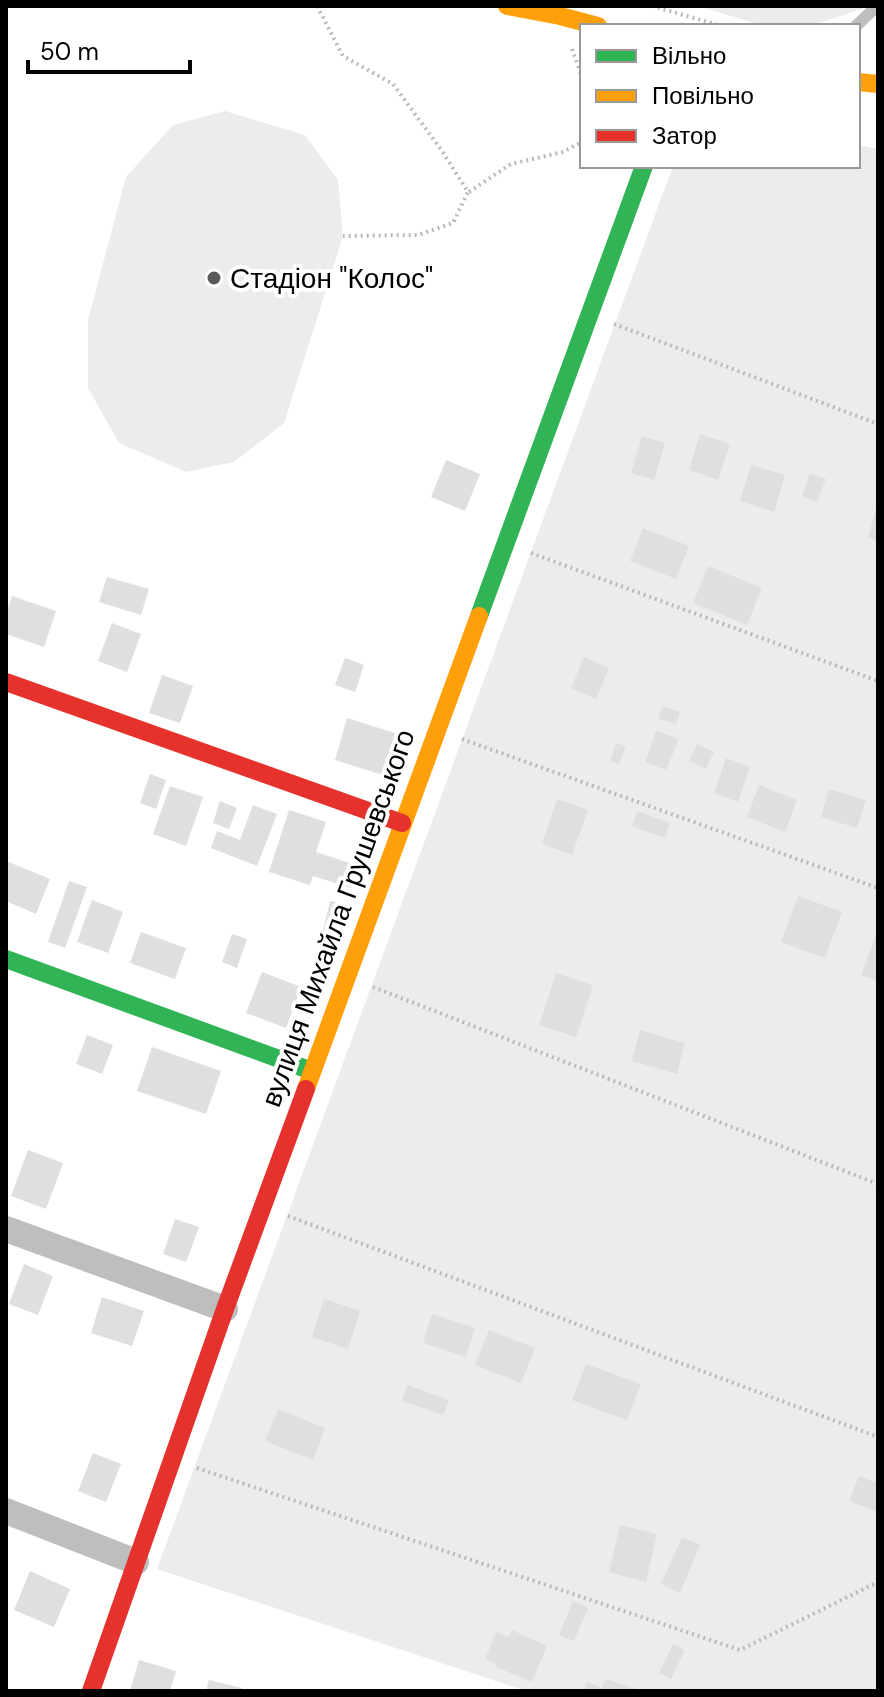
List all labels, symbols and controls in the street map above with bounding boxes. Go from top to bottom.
scale bar [28,24,190,74]
legend [580,24,860,168]
text: 50 m [40,36,99,67]
text: Вільно [652,40,726,71]
text: Повільно [652,80,754,111]
text: Затор [652,120,717,151]
place label: Стадіон "Колос" [230,260,433,297]
marker: Стадіон "Колос" [205,269,223,287]
street label: вулиця Михайла Грушевського [252,724,424,1112]

